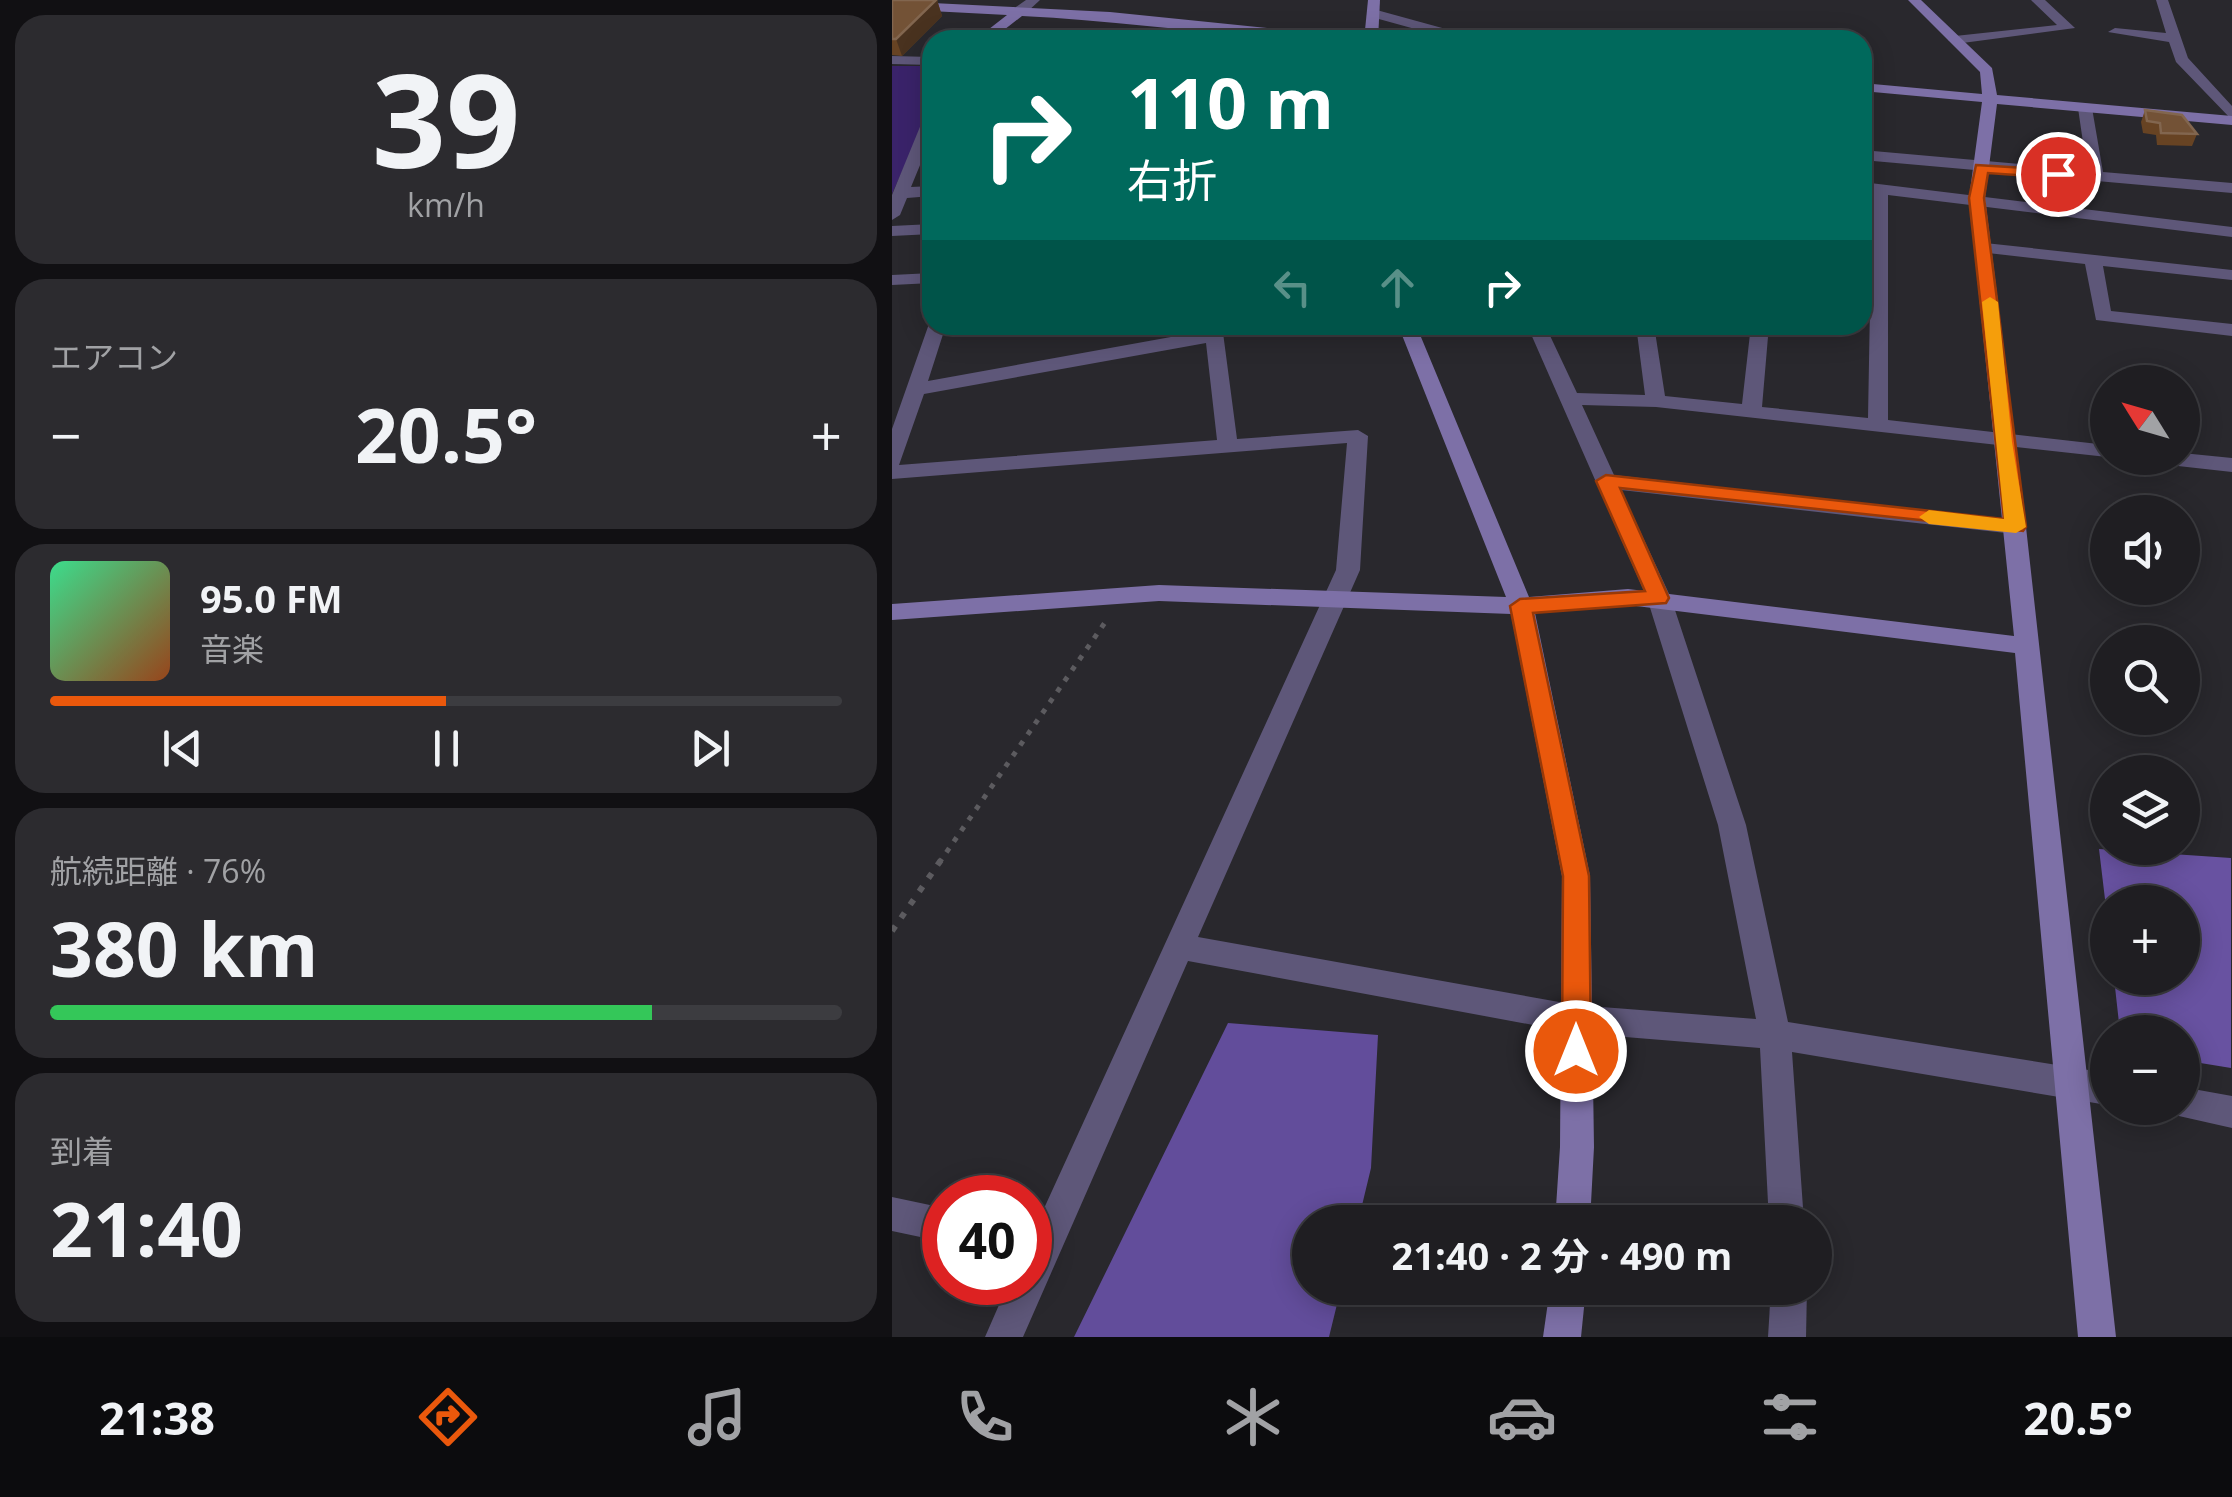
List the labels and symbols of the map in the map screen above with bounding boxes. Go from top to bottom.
pin [2016,132,2101,217]
north arrow [2090,365,2200,475]
position arrow [1524,999,1628,1103]
speed limit sign: 40 [922,1175,1052,1305]

